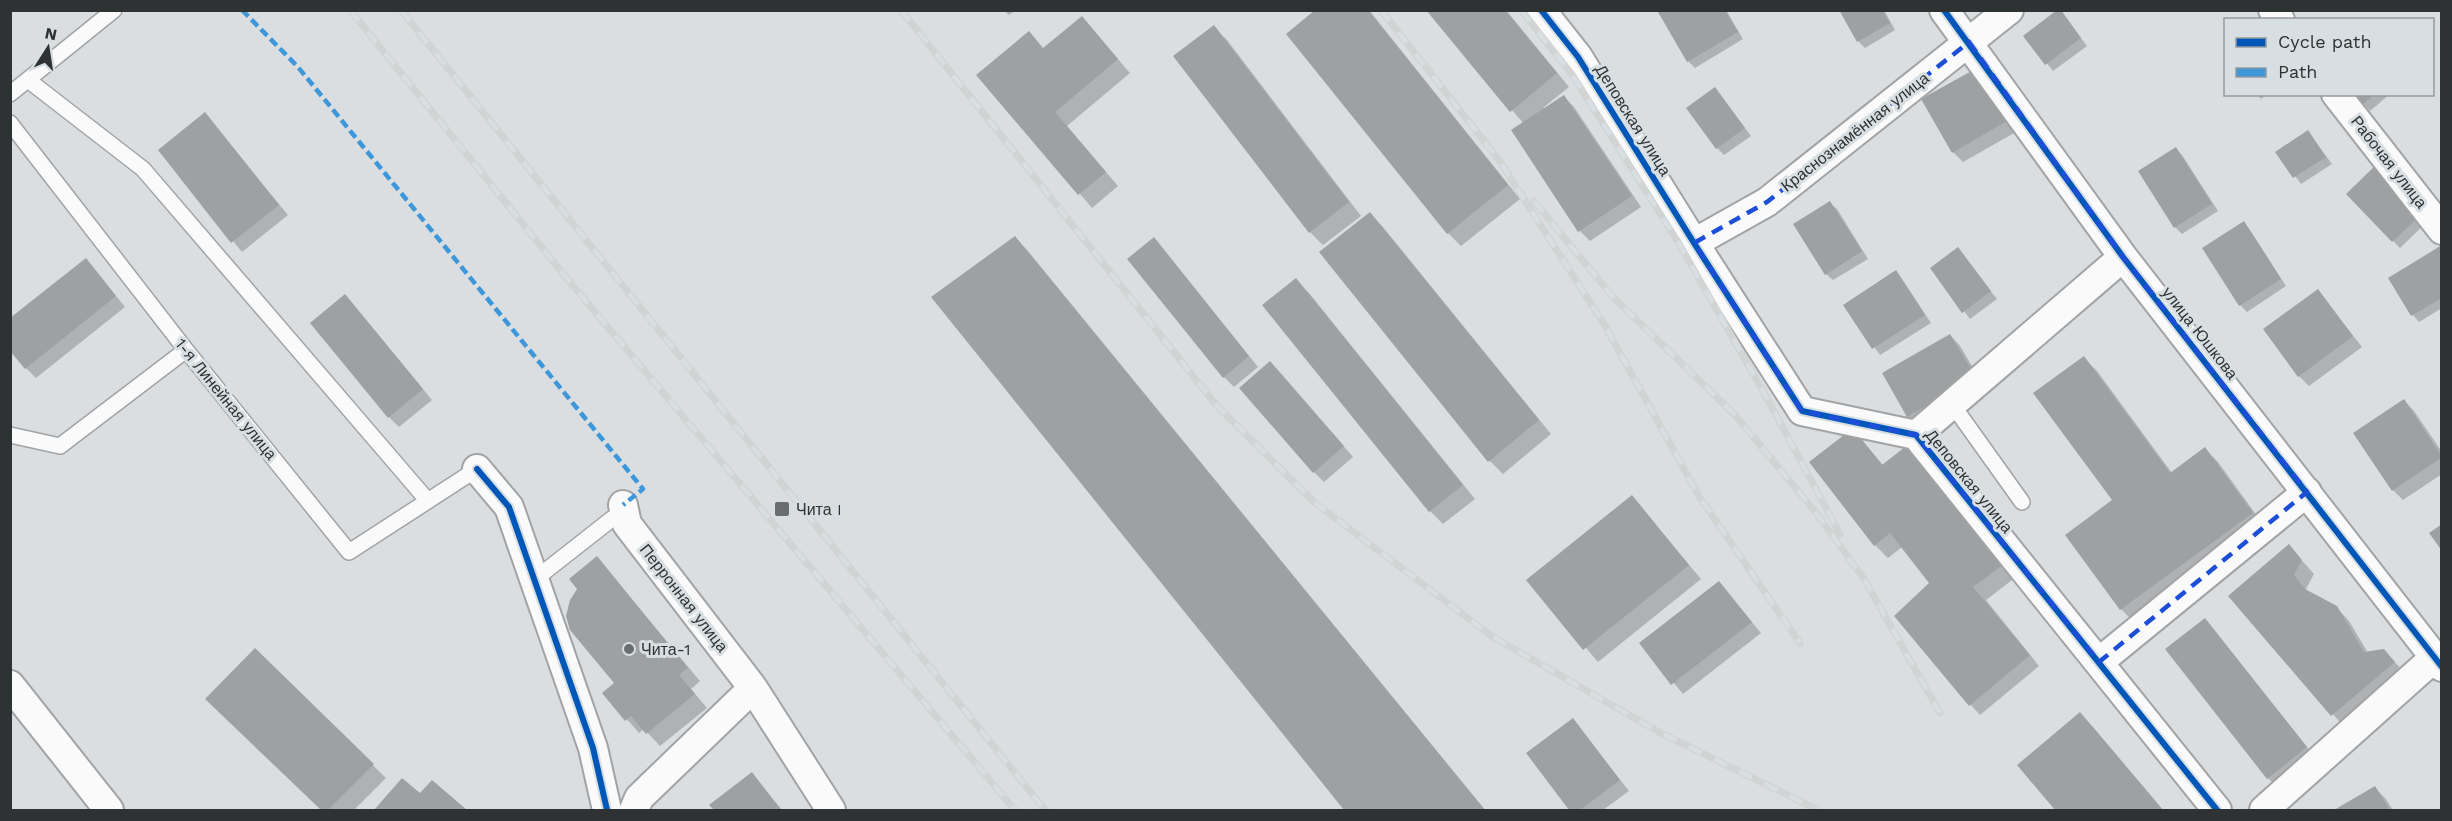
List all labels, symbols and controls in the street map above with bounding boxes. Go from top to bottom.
north arrow [18,18,78,78]
legend [2224,18,2434,96]
text: N [43,23,59,44]
text: Cycle path [2278,31,2372,52]
street label: Деповская улица [1591,61,1675,179]
text: Path [2278,61,2318,82]
street label: Краснознамённая улица [1777,68,1933,196]
street label: Рабочая улица [2347,112,2431,212]
street label: улица Юшкова [2158,283,2242,383]
street label: 1-я Линейная улица [171,335,281,464]
street label: Деповская улица [1921,425,2017,537]
marker: Чита I [773,500,791,518]
place label: Чита I [796,500,842,519]
street label: Перронная улица [636,540,732,656]
place label: Чита-1 [641,640,690,659]
marker: Чита-1 [622,642,636,656]

